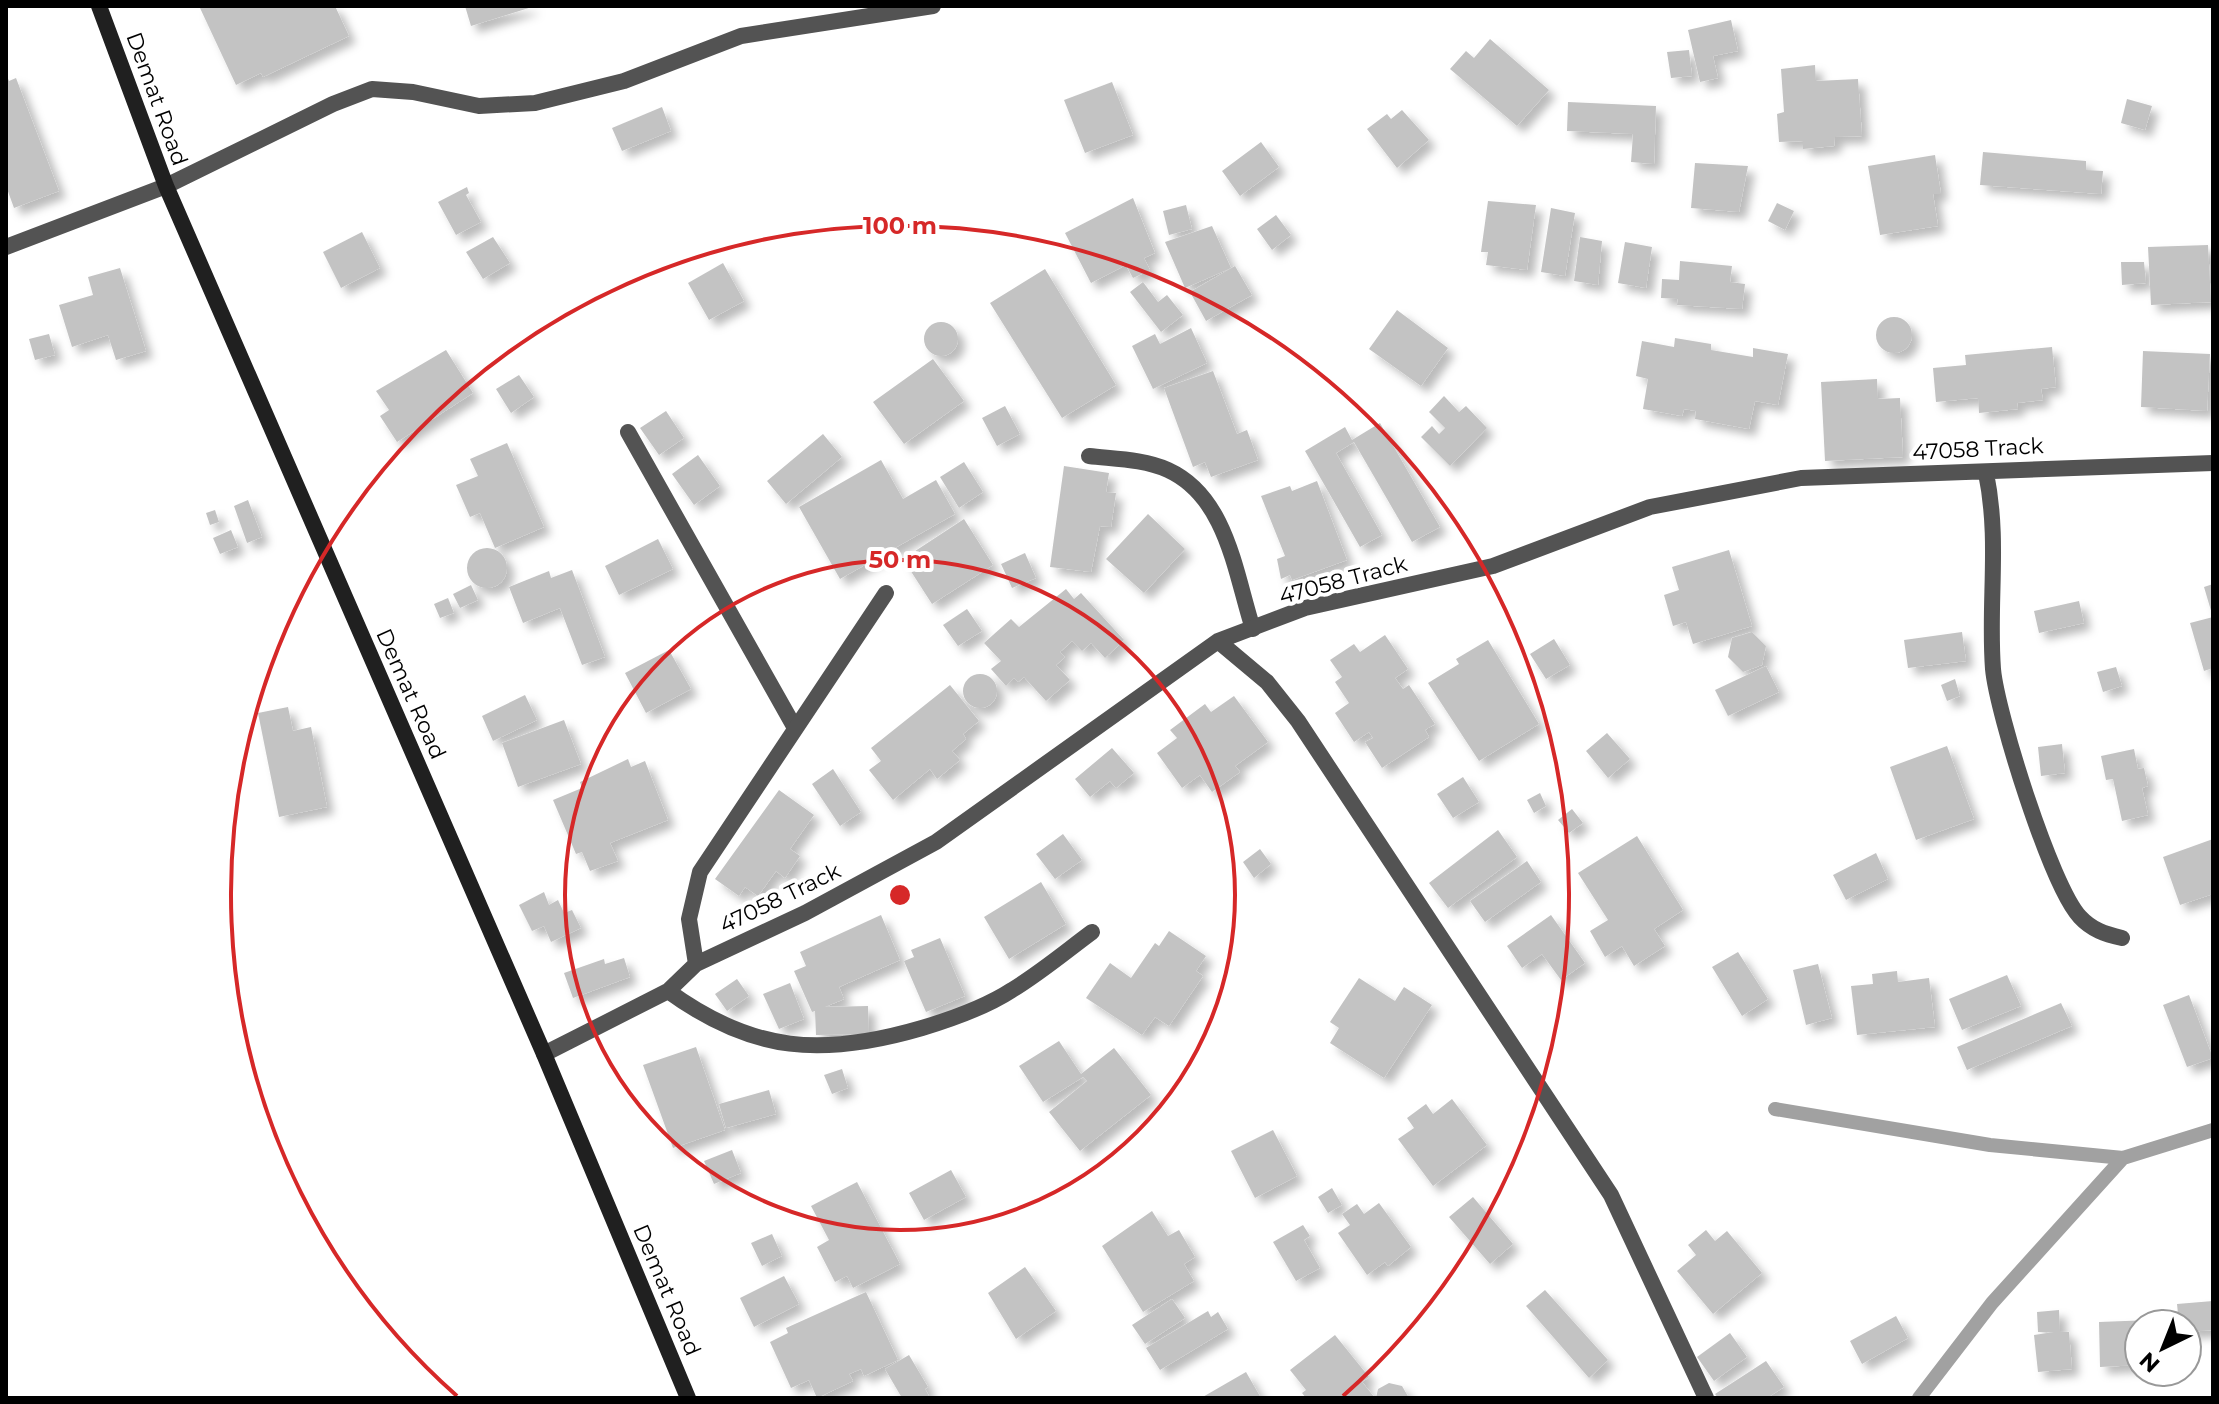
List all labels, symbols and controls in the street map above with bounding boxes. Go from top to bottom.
street label: Demat Road [120,29,194,169]
text: 100 m [863,211,937,240]
street label: 47058 Track [1912,432,2045,466]
text: 50 m [869,545,931,574]
street label: 47058 Track [1276,550,1411,610]
street label: Demat Road [370,625,452,763]
street label: 47058 Track [715,857,846,939]
centre of rings [886,881,914,909]
street label: Demat Road [627,1220,707,1360]
north arrow [2123,1308,2203,1388]
text: N [2134,1346,2165,1378]

